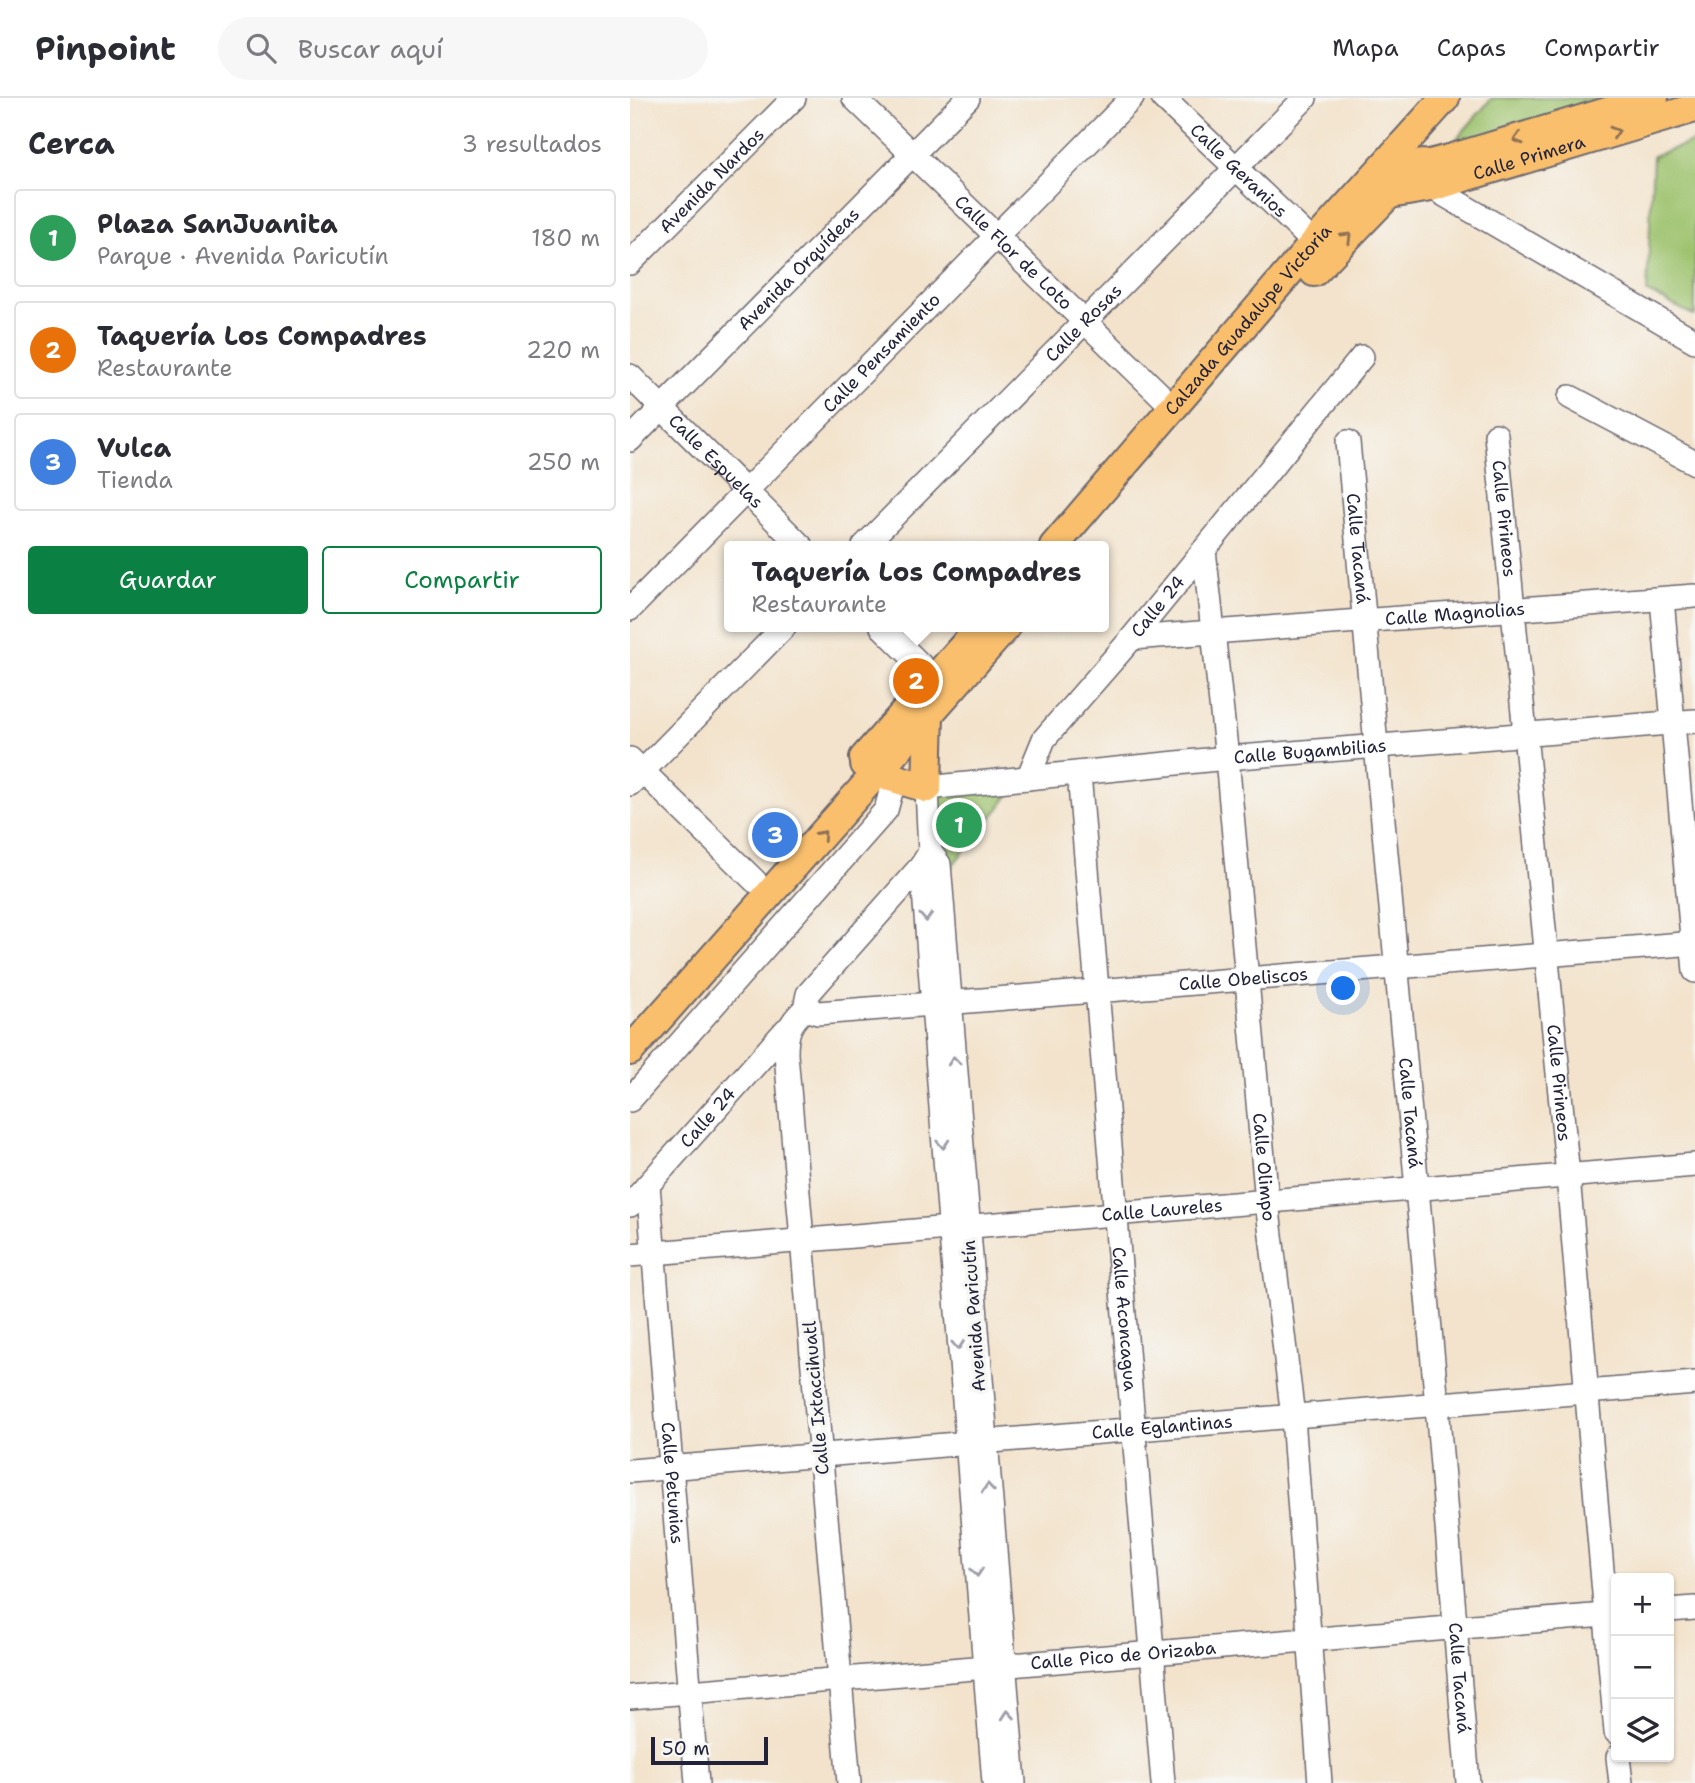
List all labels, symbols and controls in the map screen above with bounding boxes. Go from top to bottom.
search box [218,17,708,80]
text: Pinpoint [35,26,176,71]
icon: search [242,29,280,67]
text: Buscar aquí [298,31,443,66]
text: Mapa [1332,32,1399,64]
text: Capas [1437,32,1506,64]
text: Compartir [1544,32,1660,64]
street label: Calle Geranios [1185,118,1293,223]
text: Cerca [28,123,115,164]
street label: Avenida Nardos [654,123,770,239]
one-way arrow [1609,125,1621,140]
text: 3 resultados [462,129,602,159]
street label: Calle Primera [1470,130,1588,186]
one-way arrow [1512,130,1524,145]
street label: Calle Flor de Loto [949,190,1078,315]
street label: Avenida Orquídeas [733,203,865,336]
text: Plaza SanJuanita [97,206,338,241]
street label: Calzada Guadalupe Victoria [1159,219,1337,420]
text: 1 [48,223,58,253]
text: 180 m [531,223,600,253]
one-way arrow [1338,232,1351,245]
text: Parque · Avenida Paricutín [97,241,389,271]
street label: Calle Rosas [1040,279,1127,367]
street label: Calle Pensamiento [817,288,946,418]
text: Taquería Los Compadres [97,318,427,353]
text: 2 [45,335,61,365]
text: 220 m [526,335,600,365]
text: Restaurante [97,353,232,383]
street label: Calle Espuelas [663,409,768,514]
text: Vulca [97,430,171,465]
text: 3 [45,447,61,477]
text: 250 m [527,447,600,477]
street label: Calle Pirineos [1487,459,1522,578]
text: Tienda [97,465,173,495]
street label: Calle Tacaná [1341,492,1375,605]
popup [724,541,1109,632]
button: Guardar [28,546,308,614]
button: Compartir [322,546,602,614]
text: Taquería Los Compadres [752,554,1081,589]
street label: Calle 24 [1125,571,1190,642]
text: Restaurante [752,589,887,619]
street label: Calle Magnolias [1384,597,1526,631]
pin: 2 [893,655,939,707]
street label: Calle Bugambilias [1233,733,1387,769]
pin: 1 [936,799,982,851]
pin: 3 [752,809,798,861]
one-way arrow [814,830,826,843]
one-way arrow [918,912,933,923]
street label: Calle Obeliscos [1178,962,1309,996]
your location [1326,971,1360,1005]
street label: Calle Pirineos [1541,1023,1577,1143]
one-way arrow [947,1056,962,1067]
street label: Calle Tacaná [1393,1057,1427,1170]
street label: Calle 24 [675,1082,741,1153]
street label: Calle Olimpo [1247,1112,1281,1223]
one-way arrow [935,1139,950,1150]
street label: Calle Laureles [1101,1193,1224,1227]
street label: Avenida Paricutín [957,1239,991,1393]
street label: Calle Aconcagua [1106,1246,1142,1392]
street label: Calle Ixtaccihuatl [797,1320,835,1476]
one-way arrow [950,1340,965,1351]
street label: Calle Eglantinas [1091,1409,1234,1445]
street label: Calle Petunias [655,1421,689,1545]
one-way arrow [981,1483,996,1494]
one-way arrow [969,1566,984,1578]
map controls [1611,1573,1674,1762]
button: + [1611,1573,1674,1636]
street label: Calle Tacaná [1443,1622,1476,1734]
street label: Calle Pico de Orizaba [1030,1636,1217,1675]
button: − [1611,1636,1674,1699]
button: layers [1611,1699,1674,1762]
one-way arrow [1001,1709,1016,1720]
scale bar [651,1734,768,1766]
text: 50 m [662,1736,710,1761]

